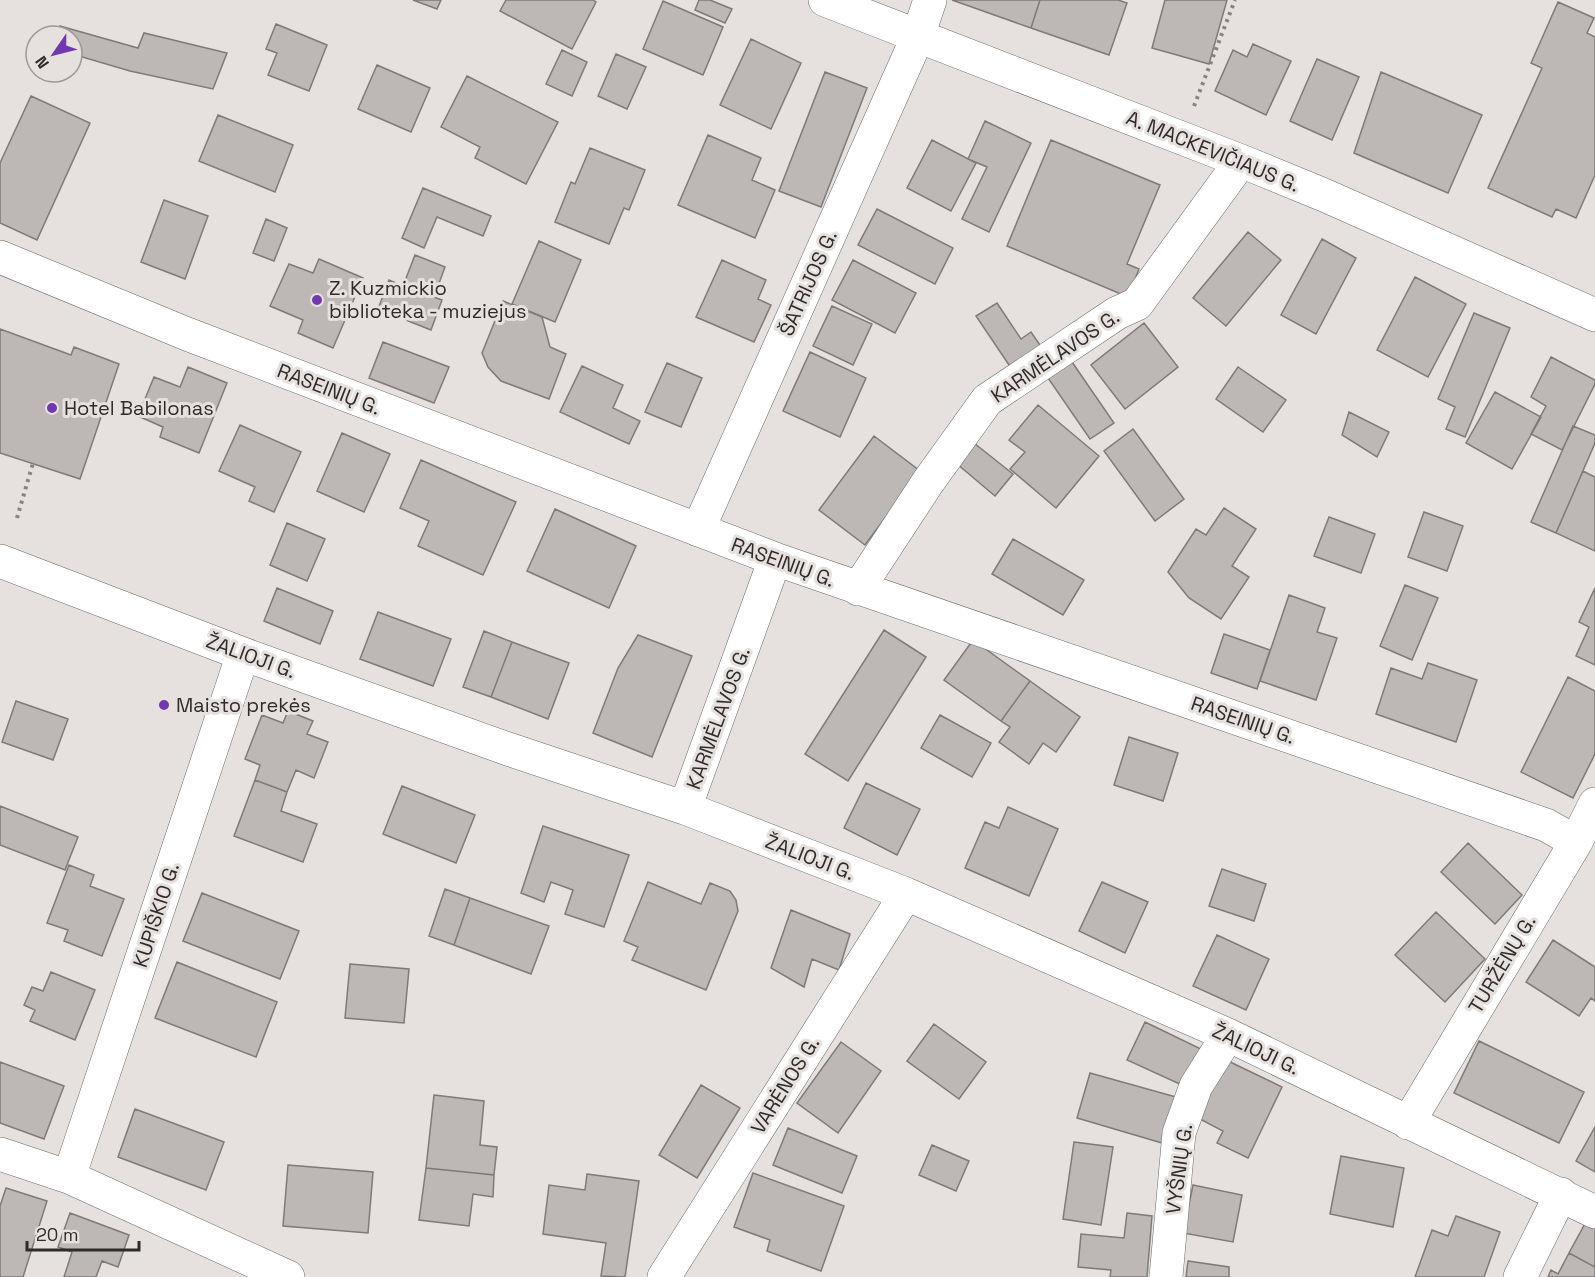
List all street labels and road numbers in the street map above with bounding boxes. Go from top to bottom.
street label: A. MACKEVIČIAUS G. [1123,104,1303,198]
street label: ŠATRIJOS G. [773,226,843,340]
street label: KARMĖLAVOS G. [986,303,1124,409]
street label: RASEINIŲ G. [274,357,384,421]
street label: RASEINIŲ G. [728,531,838,593]
street label: ŽALIOJI G. [203,628,299,684]
street label: KARMĖLAVOS G. [680,643,756,793]
street label: RASEINIŲ G. [1187,690,1299,750]
street label: ŽALIOJI G. [762,828,858,886]
street label: KUPIŠKIO G. [127,859,185,971]
street label: TURŽĖNŲ G. [1462,910,1542,1018]
street label: ŽALIOJI G. [1208,1017,1304,1081]
street label: VARĖNOS G. [745,1031,825,1139]
street label: VYŠNIŲ G. [1160,1122,1198,1216]

